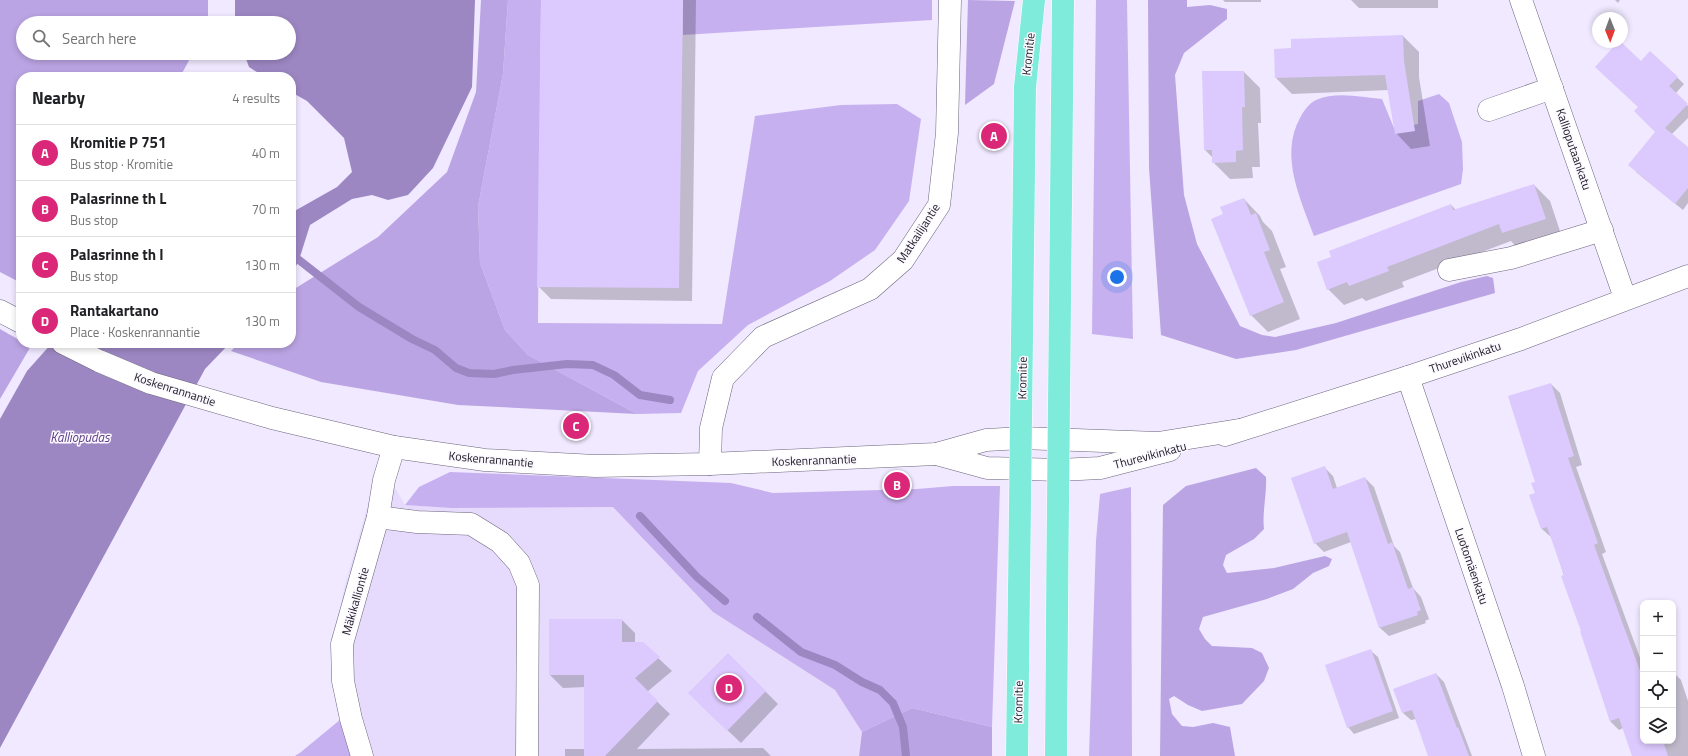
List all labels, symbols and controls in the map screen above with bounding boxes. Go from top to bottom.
north arrow [1592,12,1628,48]
search box [16,16,296,60]
icon: search [30,27,52,49]
text: Search here [62,27,136,50]
street label: Kromitie [1016,32,1040,76]
text: Nearby [32,85,85,111]
text: 4 results [232,88,280,108]
street label: Kallioputaankatu [1551,106,1597,192]
pin: A [981,121,1007,151]
text: Kromitie P 751 [70,131,166,154]
text: A [41,143,49,163]
text: 40 m [252,143,280,163]
text: Bus stop · Kromitie [70,154,173,174]
text: Palasrinne th L [70,187,166,210]
text: B [41,199,49,219]
text: 70 m [252,199,280,219]
street label: Matkailijantie [892,199,944,267]
text: Bus stop [70,210,118,230]
text: Palasrinne th I [70,243,164,266]
text: C [41,255,49,275]
text: 130 m [244,255,280,275]
text: Bus stop [70,266,118,286]
your location [1107,267,1127,287]
text: Rantakartano [70,299,159,322]
text: D [41,311,49,331]
text: 130 m [244,311,280,331]
text: Place · Koskenrannantie [70,322,200,342]
street label: Thurevikinkatu [1427,336,1503,378]
street label: Kromitie [1012,356,1032,400]
street label: Koskenrannantie [132,367,218,411]
pin: C [563,411,589,441]
water label: Kalliopudas [50,427,111,447]
street label: Thurevikinkatu [1111,436,1189,474]
street label: Koskenrannantie [448,446,534,472]
street label: Koskenrannantie [771,449,857,471]
pin: B [884,470,910,500]
street label: Luotomäenkatu [1450,525,1494,607]
street label: Mäkikalliontie [336,565,374,637]
map controls [1640,600,1676,744]
button: + [1640,600,1676,636]
button: − [1640,636,1676,672]
button: locate [1640,672,1676,708]
pin: D [716,673,742,703]
street label: Kromitie [1008,680,1028,724]
button: layers [1640,708,1676,744]

